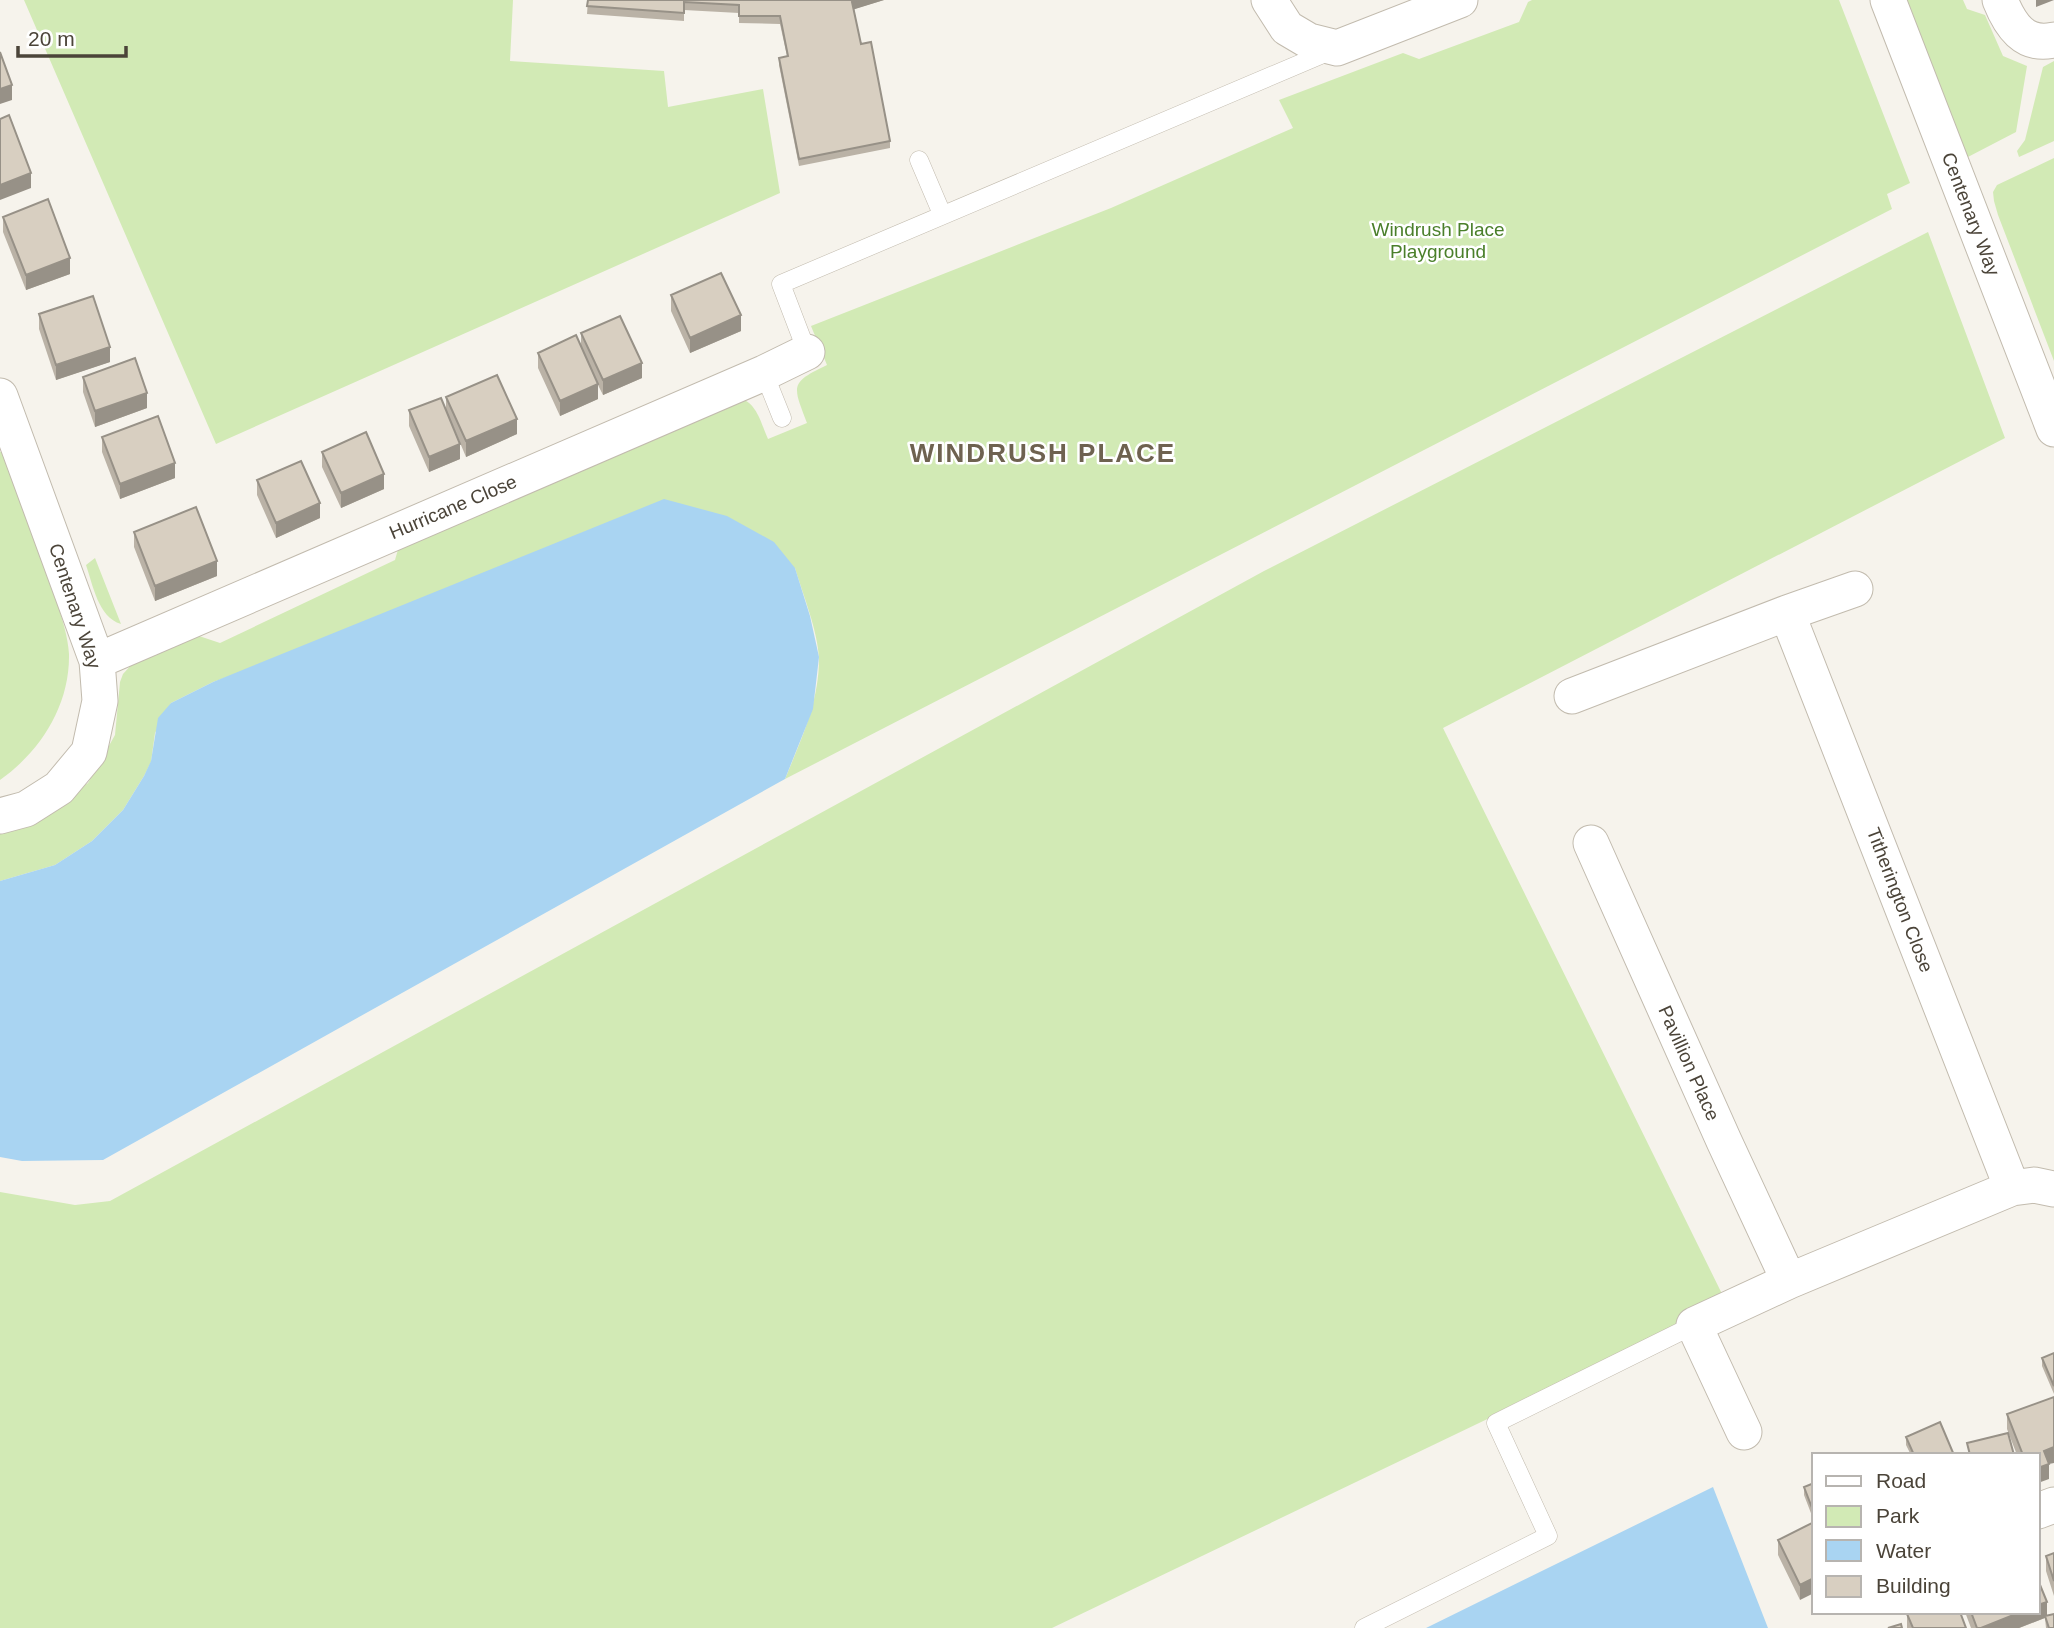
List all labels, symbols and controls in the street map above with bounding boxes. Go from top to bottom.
scale bar [18,14,126,58]
text: 20 m [28,27,75,50]
street label: Centenary Way [1938,149,2004,279]
park label: Windrush Place Playground [1371,219,1505,262]
district label: WINDRUSH PLACE [910,438,1176,468]
street label: Hurricane Close [386,471,520,543]
street label: Centenary Way [45,541,105,672]
street label: Titherington Close [1863,825,1937,975]
street label: Pavillion Place [1654,1002,1724,1124]
legend [1812,1453,2040,1614]
text: Road [1876,1469,1926,1492]
text: Park [1876,1504,1920,1527]
text: Water [1876,1539,1931,1562]
text: Building [1876,1574,1951,1597]

